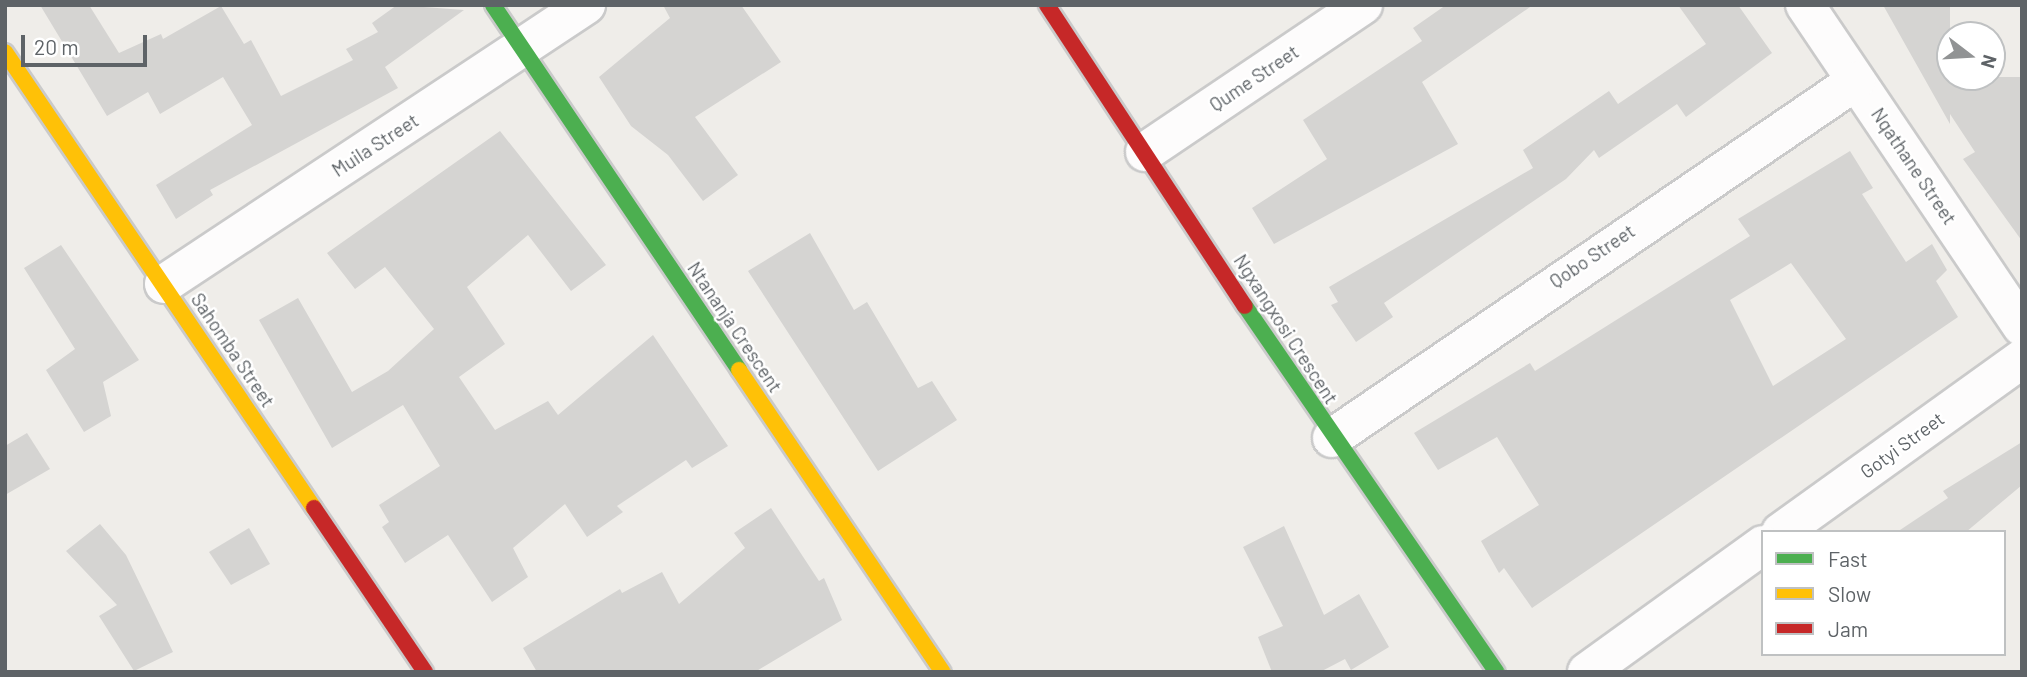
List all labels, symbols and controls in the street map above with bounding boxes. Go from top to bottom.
scale bar [24,21,150,65]
north arrow [1936,21,2006,91]
text: 20 m [34,34,79,59]
street label: Qume Street [1205,40,1303,116]
text: N [1977,52,2002,71]
street label: Nqathane Street [1867,103,1961,229]
street label: Muila Street [328,109,422,181]
street label: Qobo Street [1545,219,1639,293]
street label: Ngxangxosi Crescent [1229,250,1343,408]
street label: Ntananja Crescent [683,257,787,397]
street label: Sahomba Street [186,289,280,411]
street label: Gotyi Street [1856,407,1948,483]
legend [1761,530,2006,656]
text: Fast [1828,546,1868,571]
text: Slow [1828,581,1871,606]
text: Jam [1828,616,1868,641]

